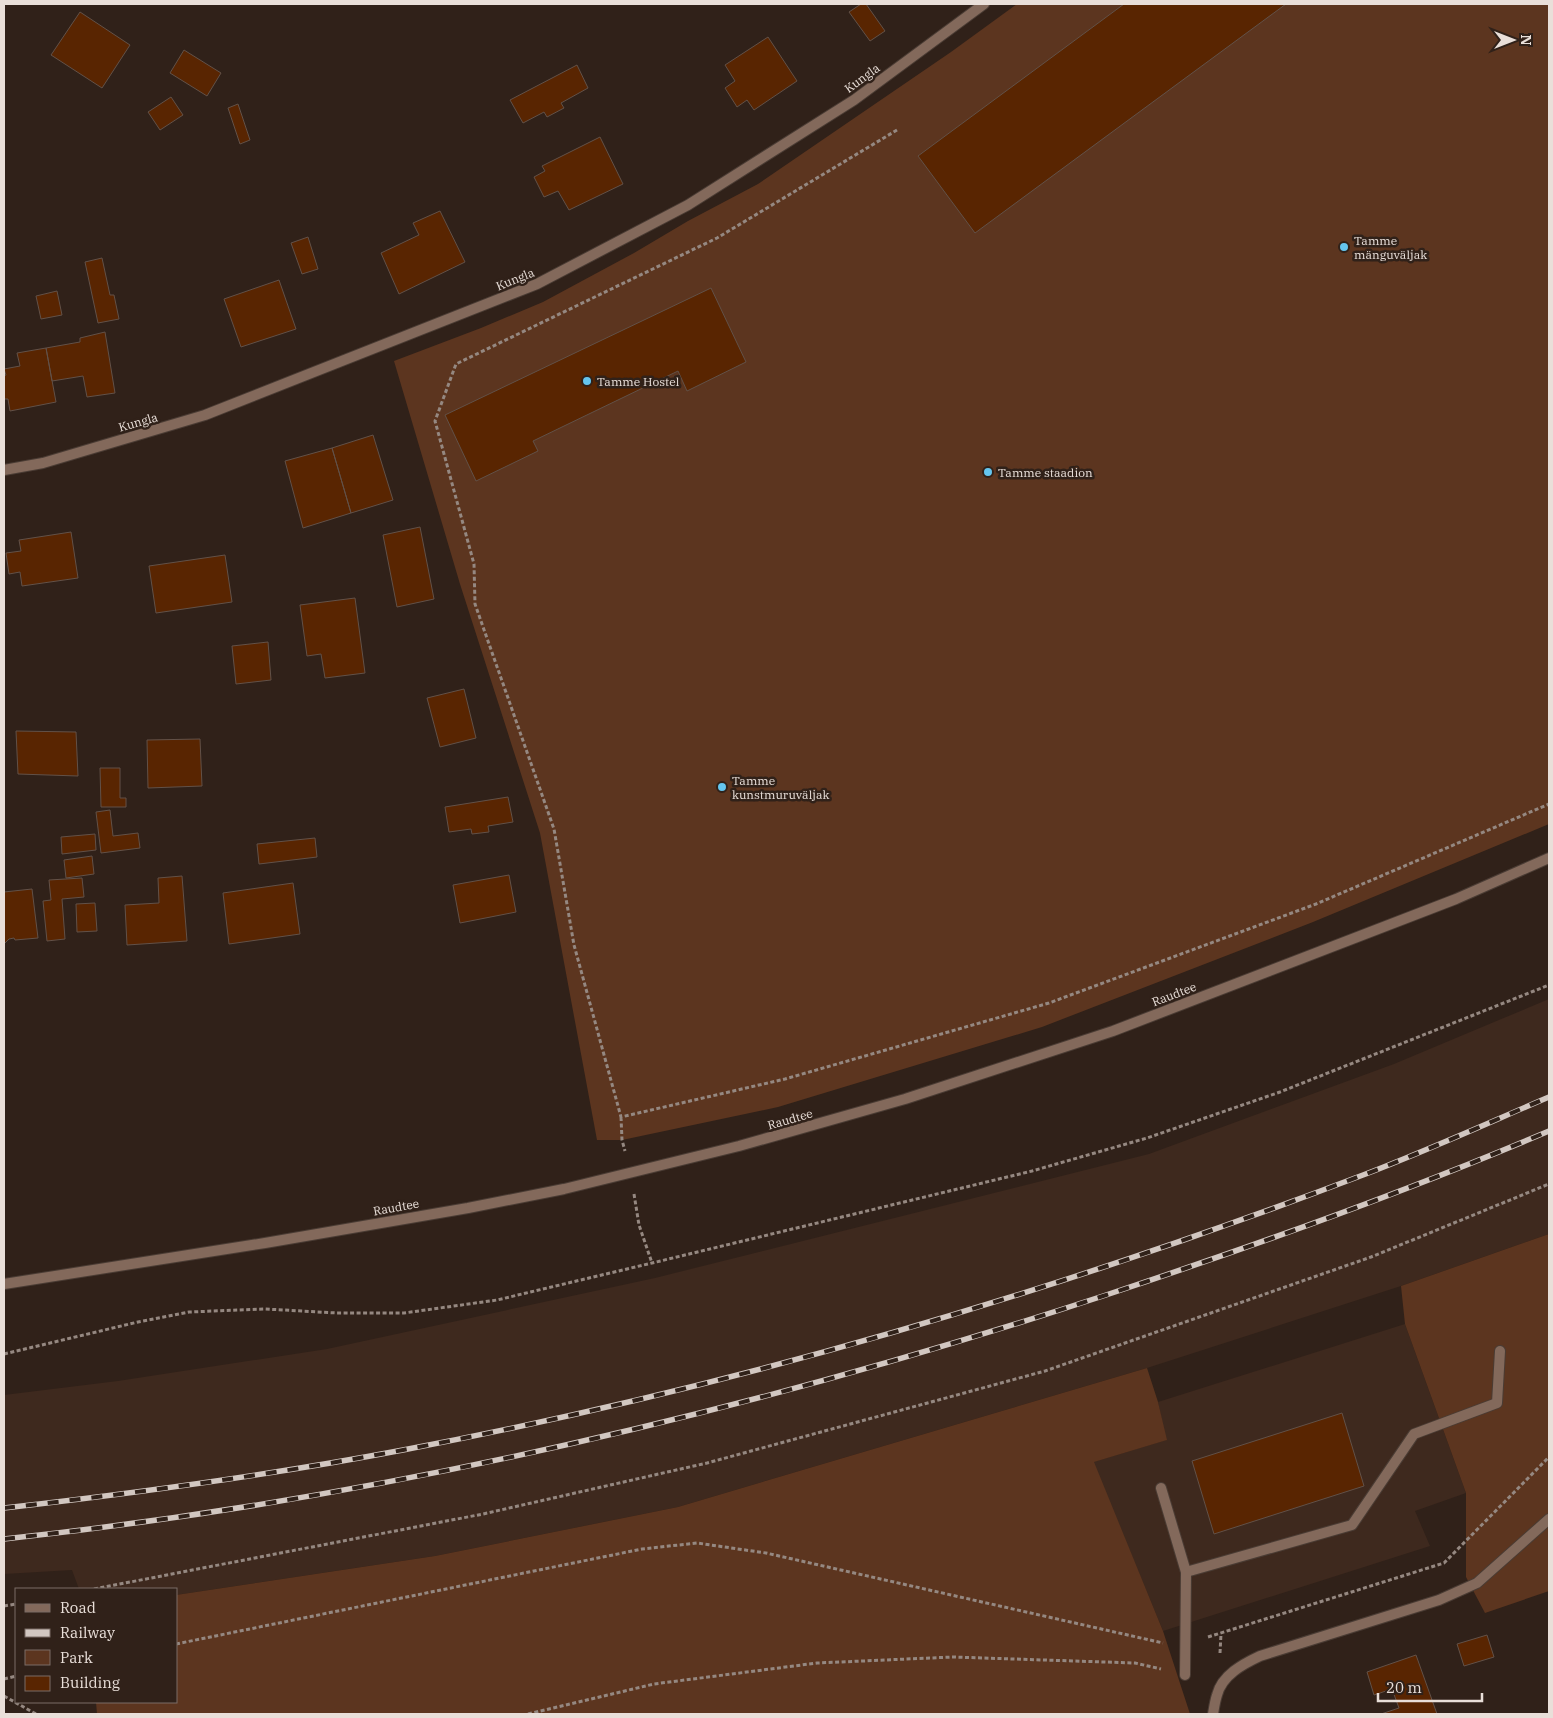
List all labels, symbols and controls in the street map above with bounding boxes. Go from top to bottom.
north arrow [1488,15,1538,65]
text: N [1517,34,1535,46]
street label: Kungla [841,60,883,96]
place label: Tamme mänguväljak [1354,233,1427,262]
marker: Tamme mänguväljak [1338,241,1350,253]
street label: Kungla [494,264,537,293]
place label: Tamme Hostel [597,374,680,389]
marker: Tamme Hostel [581,375,593,387]
street label: Kungla [117,409,160,435]
place label: Tamme staadion [998,465,1093,480]
marker: Tamme staadion [982,466,994,478]
place label: Tamme kunstmuruväljak [732,773,829,802]
marker: Tamme kunstmuruväljak [716,781,728,793]
street label: Raudtee [1150,979,1198,1009]
street label: Raudtee [766,1105,814,1133]
street label: Raudtee [372,1196,420,1218]
legend [15,1588,178,1703]
text: Road [60,1598,96,1617]
text: Railway [60,1623,115,1642]
text: Park [60,1648,93,1667]
scale bar [1378,1670,1482,1702]
text: Building [60,1673,120,1692]
text: 20 m [1386,1678,1422,1697]

